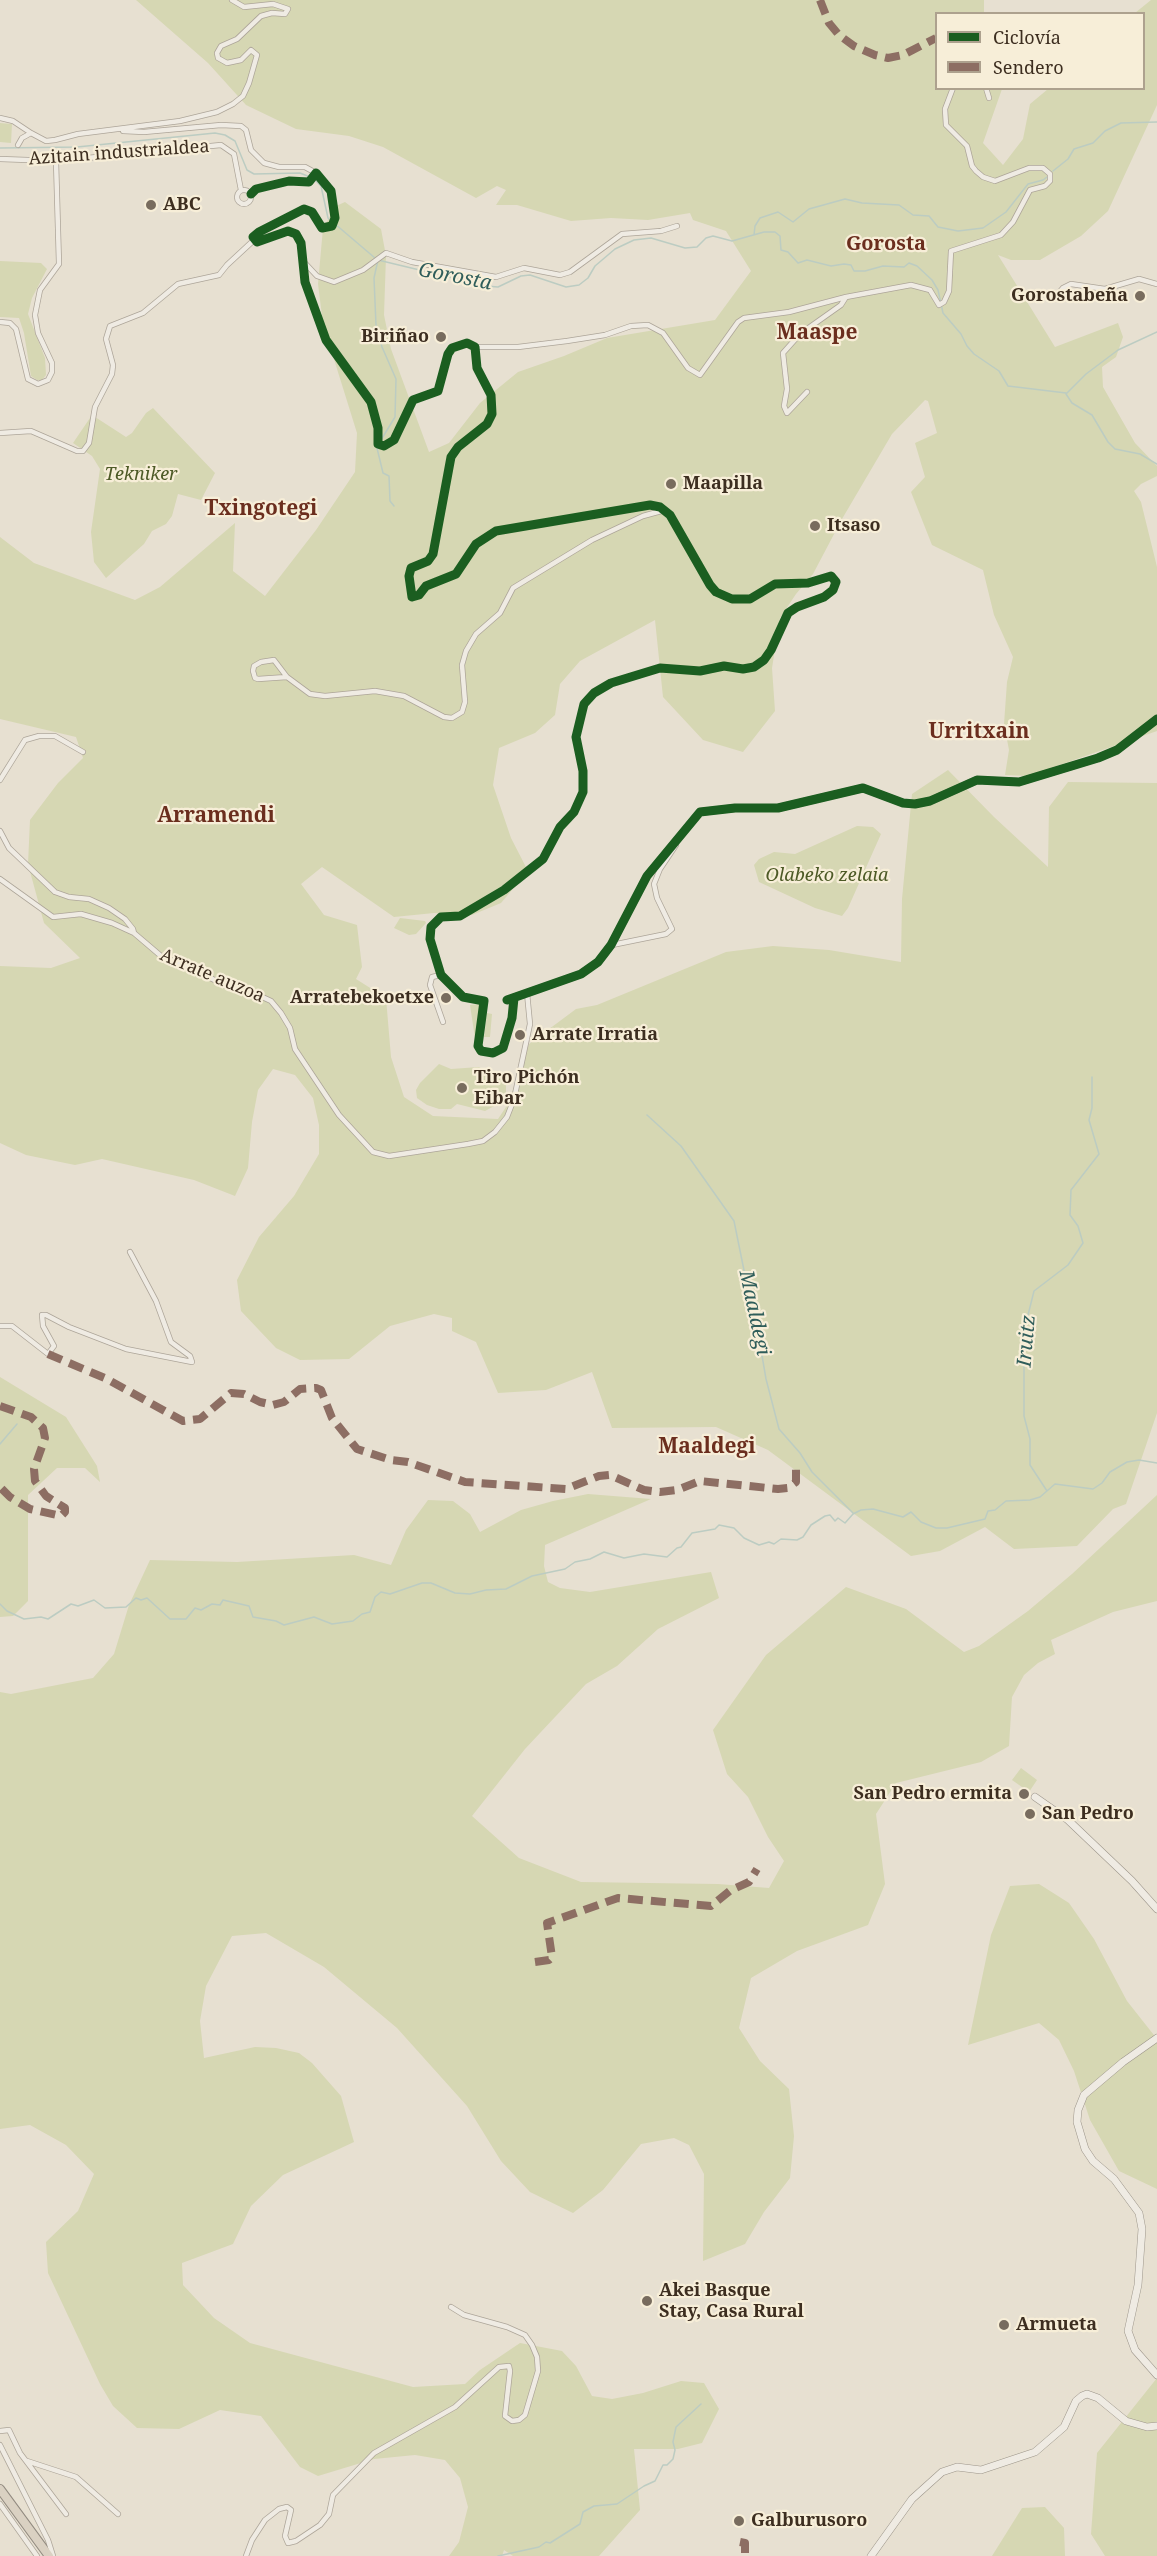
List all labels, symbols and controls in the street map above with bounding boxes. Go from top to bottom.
legend [935,12,1145,90]
text: Ciclovía [993,25,1061,49]
text: Sendero [993,55,1064,79]
street label: Azitain industrialdea [28,136,210,170]
place label: ABC [163,194,201,216]
marker: ABC [144,198,158,212]
district label: Gorosta [846,232,926,256]
water label: Gorosta [416,258,494,296]
place label: Gorostabeña [1011,285,1128,307]
marker: Gorostabeña [1133,289,1147,303]
district label: Maaspe [777,320,857,346]
place label: Biriñao [361,326,429,348]
marker: Biriñao [434,330,448,344]
park label: Tekniker [104,464,178,486]
place label: Maapilla [683,473,763,495]
marker: Maapilla [664,477,678,491]
district label: Txingotegi [204,496,318,522]
place label: Itsaso [827,515,881,537]
marker: Itsaso [808,519,822,533]
district label: Urritxain [928,719,1030,745]
district label: Arramendi [157,803,275,829]
park label: Olabeko zelaia [766,865,888,887]
street label: Arrate auzoa [157,944,267,1008]
place label: Arratebekoetxe [290,987,434,1009]
marker: Arratebekoetxe [439,991,453,1005]
place label: Arrate Irratia [532,1024,658,1046]
marker: Arrate Irratia [513,1028,527,1042]
place label: Tiro Pichón Eibar [474,1067,580,1110]
marker: Tiro Pichón Eibar [455,1081,469,1095]
water label: Maaldegi [733,1268,775,1358]
water label: Iruitz [1013,1314,1041,1368]
district label: Maaldegi [658,1434,756,1460]
place label: San Pedro ermita [854,1783,1012,1805]
marker: San Pedro ermita [1017,1787,1031,1801]
place label: San Pedro [1042,1803,1134,1825]
marker: San Pedro [1023,1807,1037,1821]
place label: Akei Basque Stay, Casa Rural [659,2280,804,2322]
marker: Akei Basque Stay, Casa Rural [640,2294,654,2308]
place label: Armueta [1016,2314,1097,2336]
marker: Armueta [997,2318,1011,2332]
place label: Galburusoro [751,2510,867,2532]
marker: Galburusoro [732,2514,746,2528]

